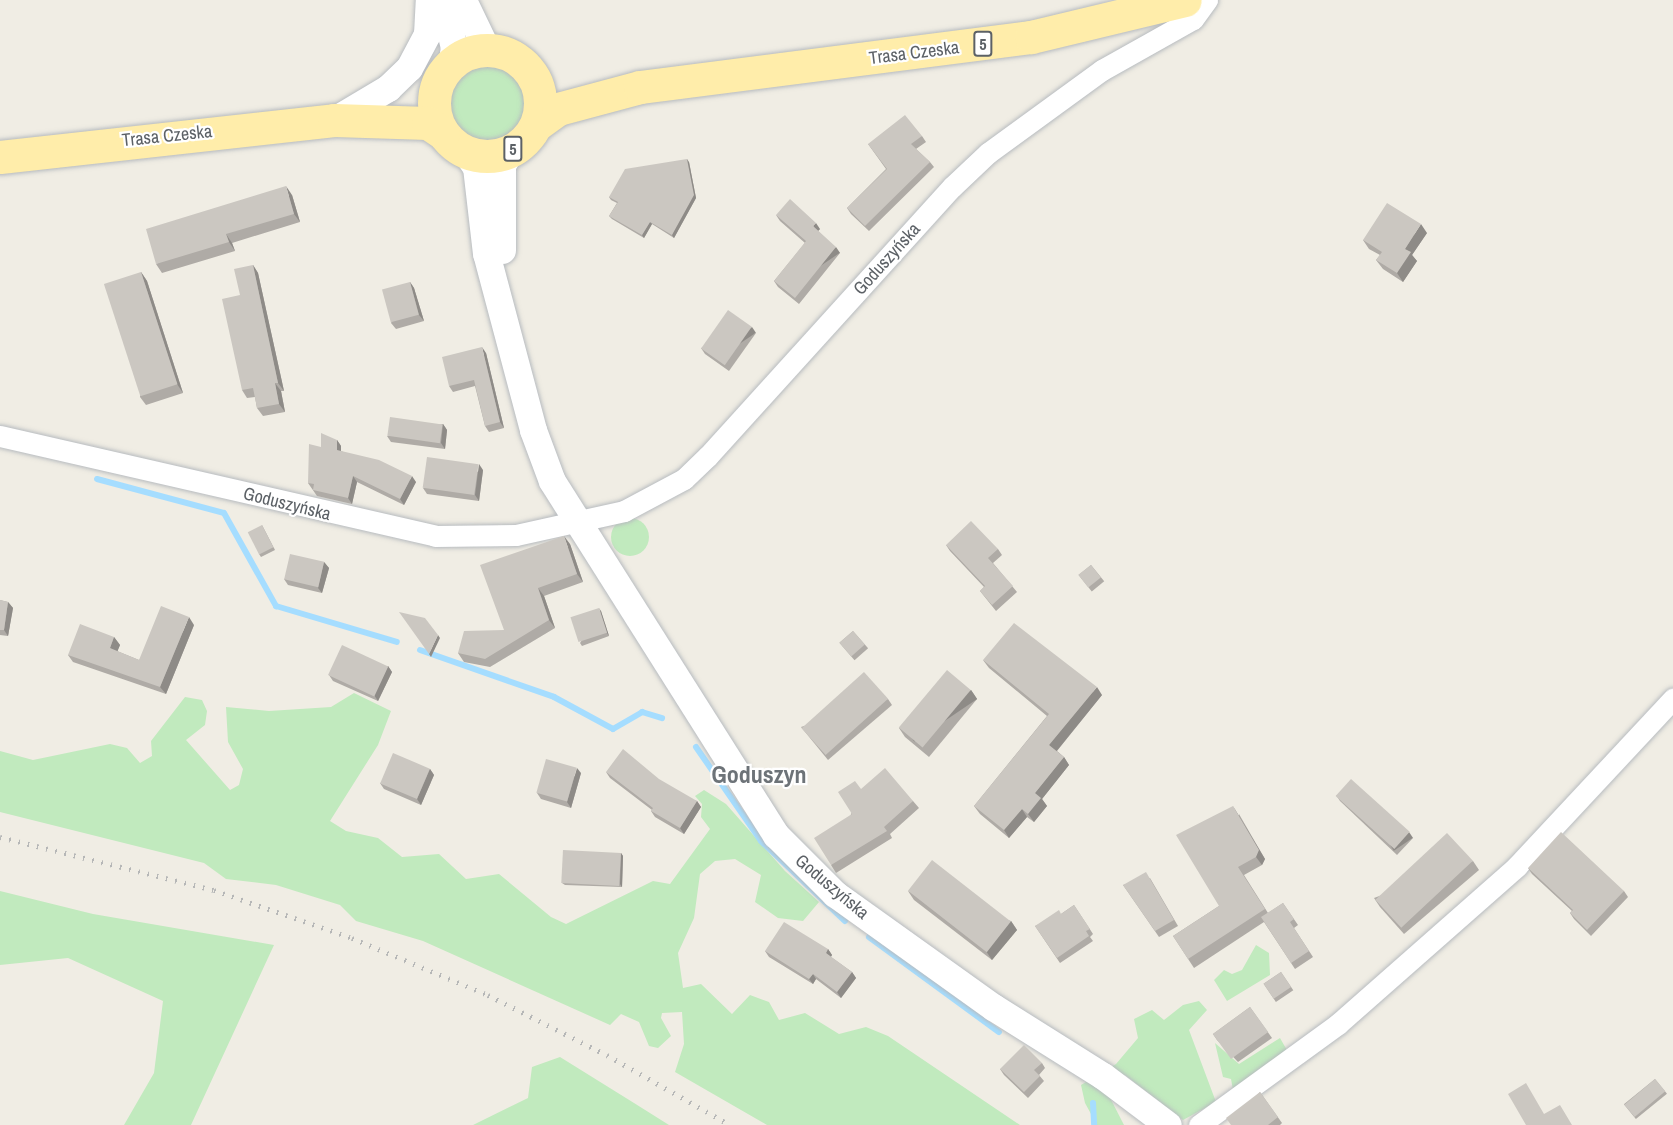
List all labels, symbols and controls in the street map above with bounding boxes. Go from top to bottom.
road number: 5 [972,31,994,57]
street label: Trasa Czeska [868,37,960,69]
street label: Trasa Czeska [121,121,213,151]
road number: 5 [502,136,524,162]
street label: Goduszyńska [849,219,925,299]
street label: Goduszyńska [241,483,333,525]
district label: Goduszyn [711,761,807,789]
street label: Goduszyńska [791,850,873,924]

